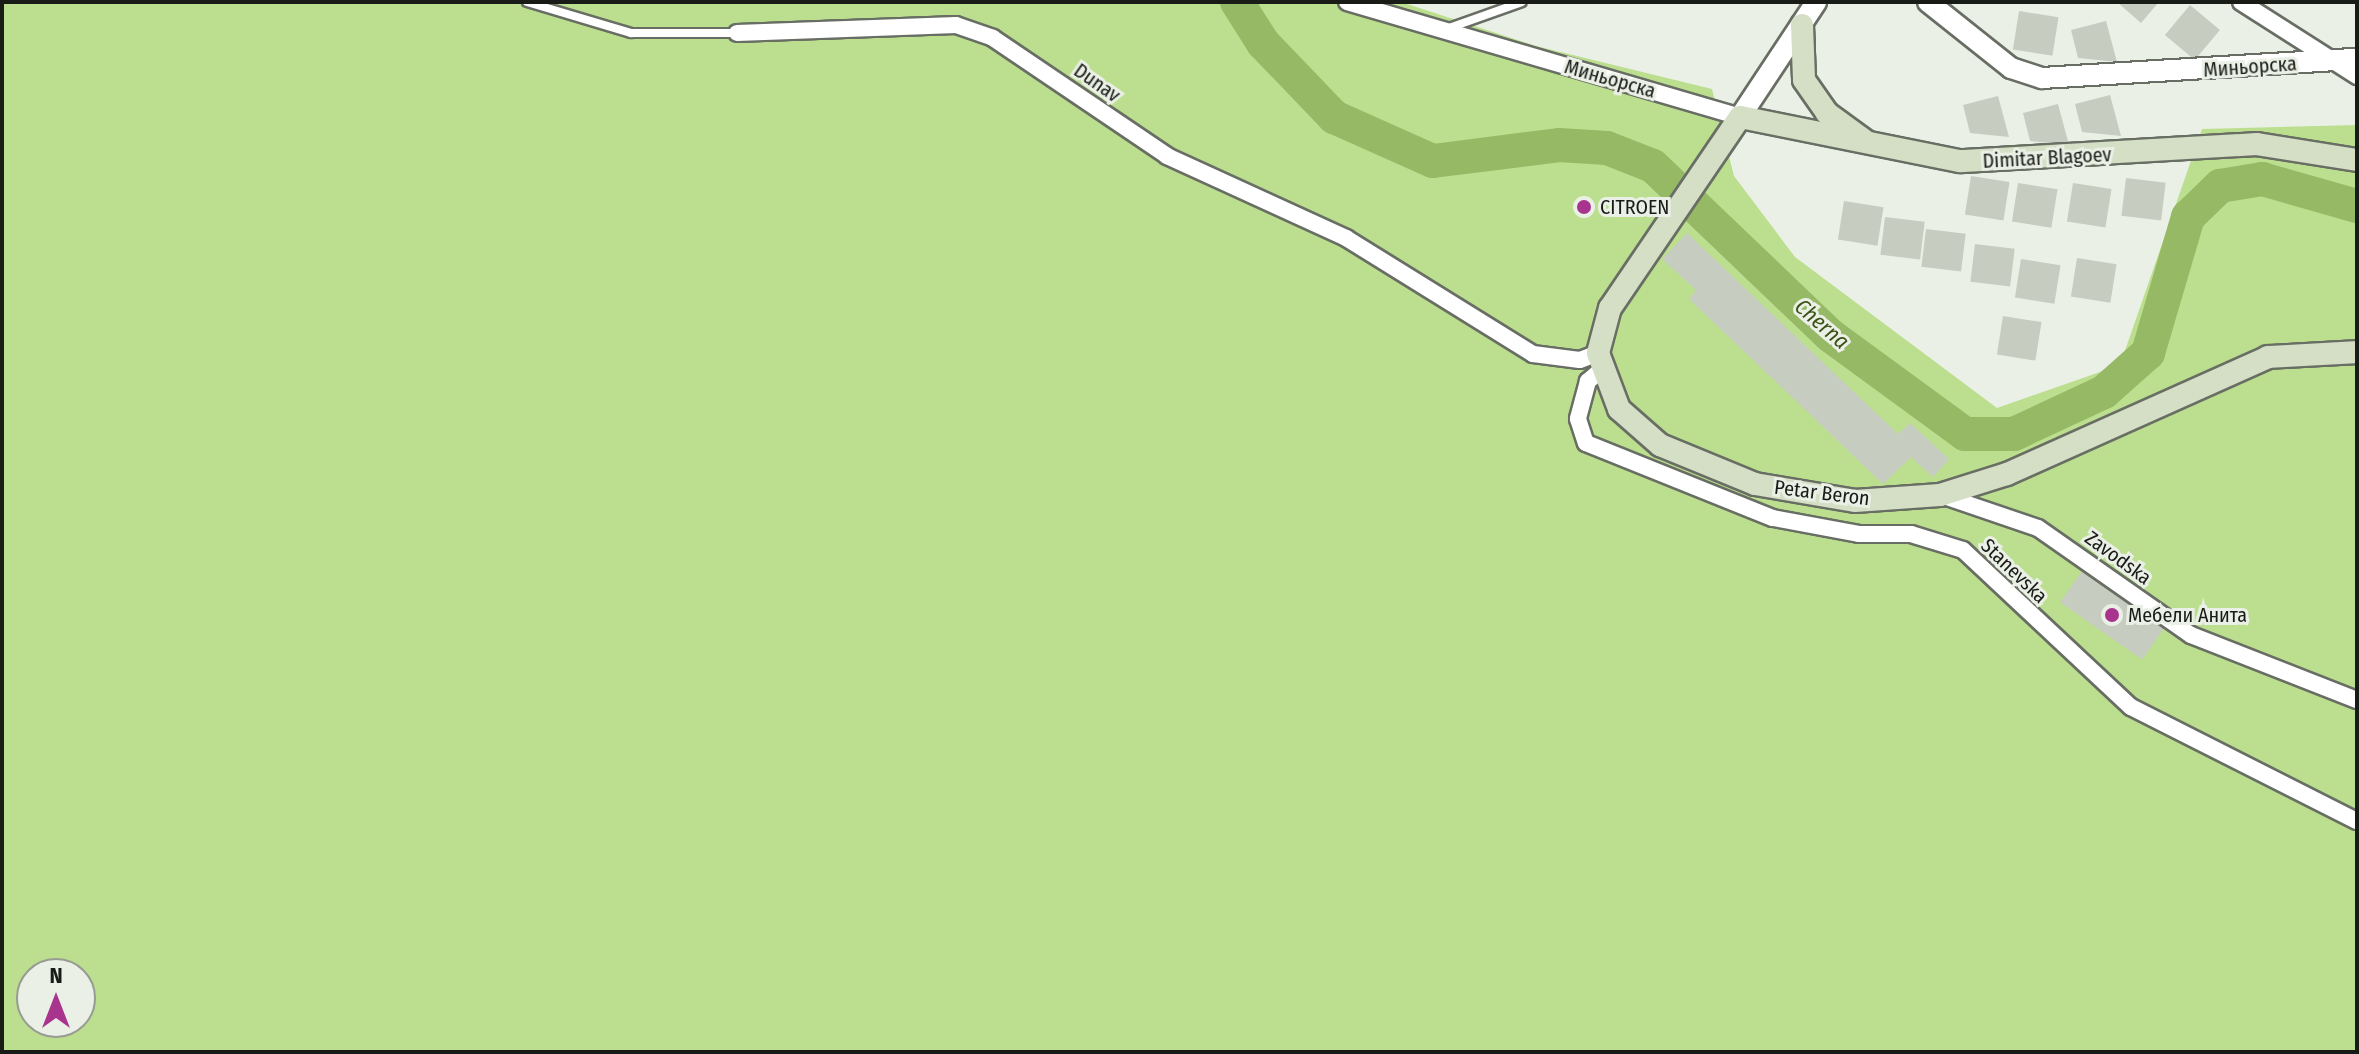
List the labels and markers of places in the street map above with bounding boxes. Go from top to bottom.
place label: CITROEN [1600,195,1669,219]
marker: CITROEN [1575,198,1593,216]
place label: Мебели Анита [2128,603,2247,627]
marker: Мебели Анита [2103,606,2121,624]

